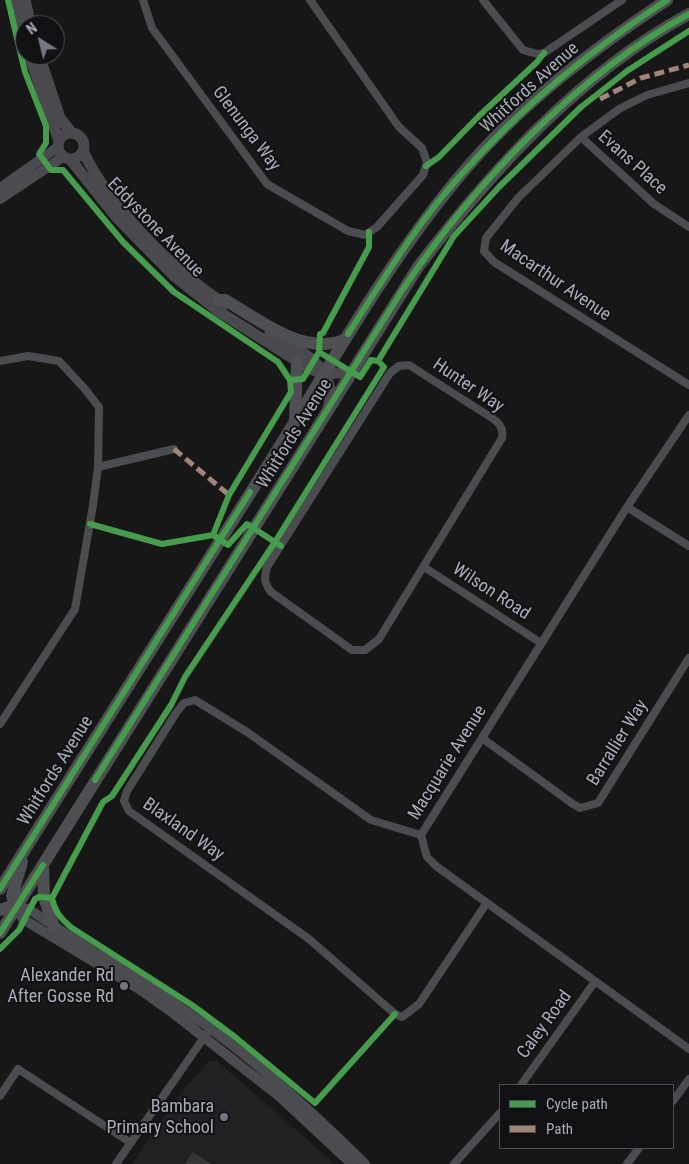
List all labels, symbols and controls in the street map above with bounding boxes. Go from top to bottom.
north arrow [15,15,65,65]
text: N [24,20,40,38]
street label: Whitfords Avenue [476,38,584,138]
street label: Glenunga Way [207,82,285,176]
street label: Evans Place [593,126,671,200]
street label: Eddystone Avenue [102,174,208,282]
street label: Macarthur Avenue [495,236,615,326]
street label: Hunter Way [428,354,508,418]
street label: Whitfords Avenue [253,375,337,493]
street label: Wilson Road [448,559,534,625]
street label: Barrallier Way [583,696,653,790]
street label: Macquarie Avenue [404,702,492,824]
street label: Whitfords Avenue [14,712,98,830]
street label: Blaxland Way [138,794,228,866]
place label: Alexander Rd After Gosse Rd [7,965,114,1008]
marker: Alexander Rd After Gosse Rd [118,980,130,992]
street label: Caley Road [513,987,577,1063]
legend [499,1084,674,1149]
text: Cycle path [546,1095,608,1113]
place label: Bambara Primary School [106,1096,214,1138]
marker: Bambara Primary School [218,1111,230,1123]
text: Path [546,1120,573,1138]

